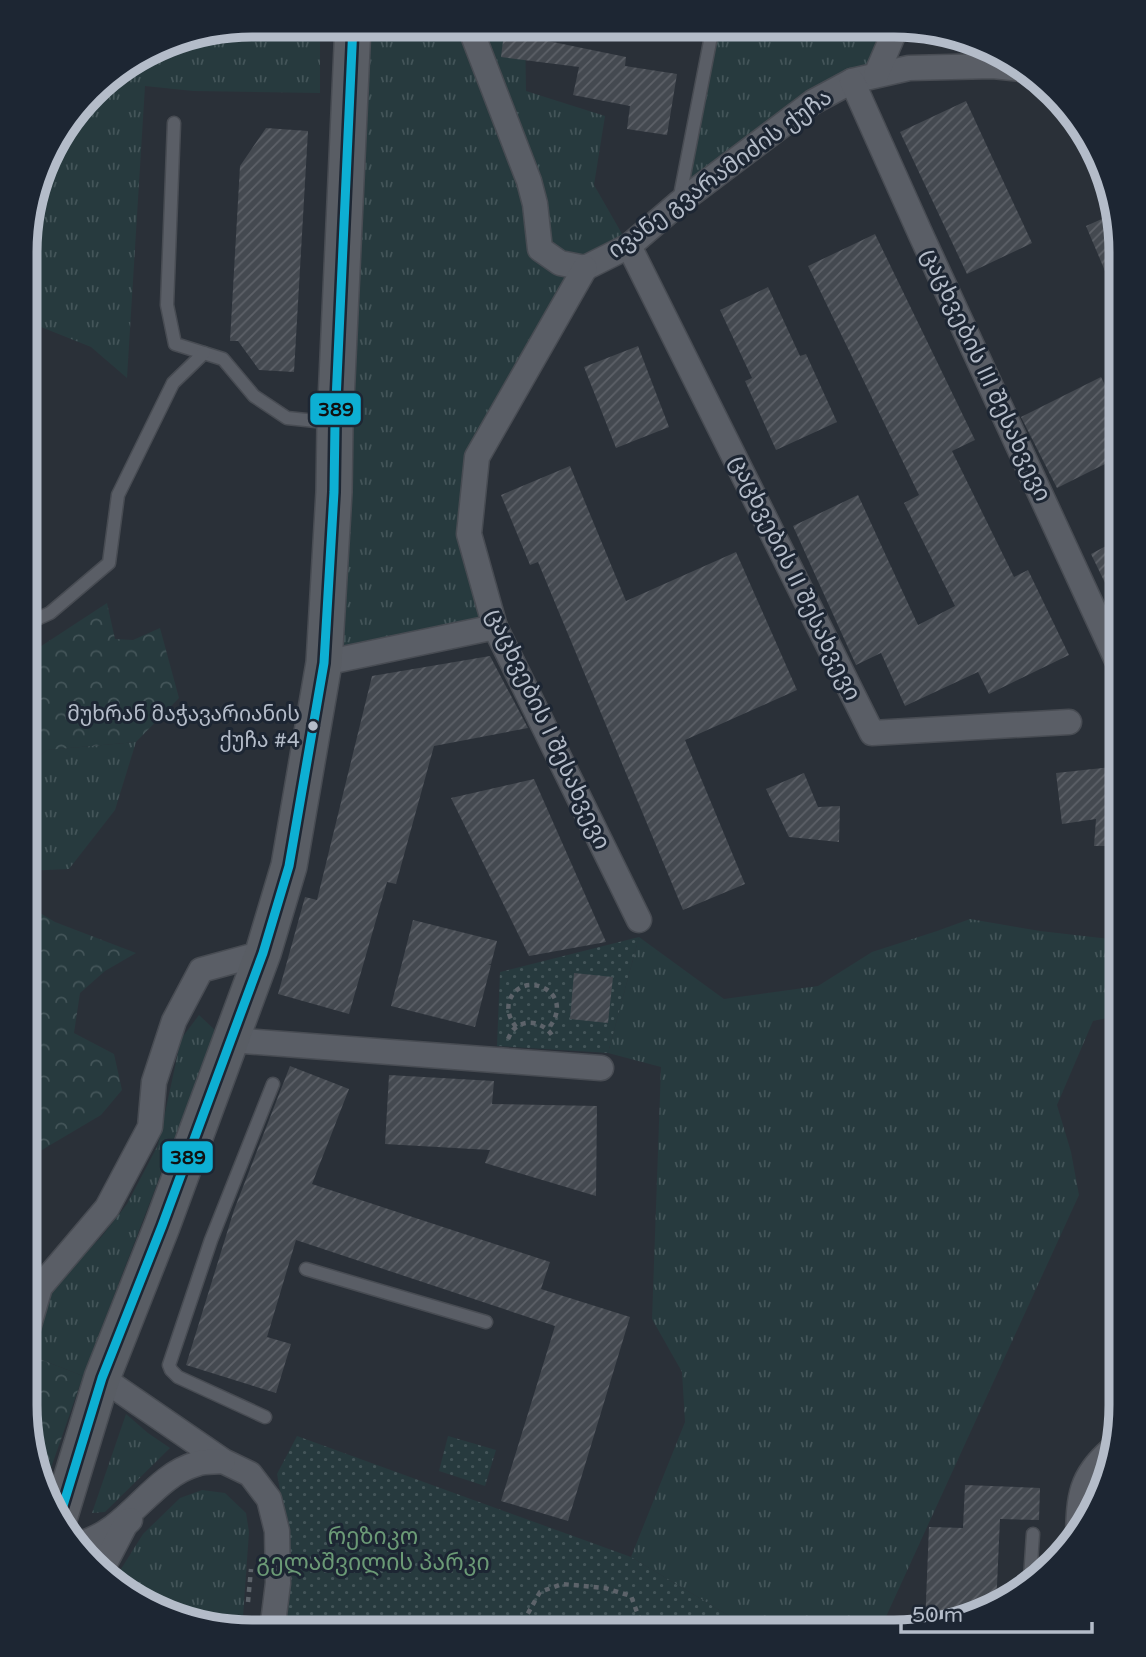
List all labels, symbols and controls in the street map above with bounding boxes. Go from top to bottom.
street label: ივანე გვარამიძის ქუჩა [603,83,837,265]
street label: ცაცხვების III შესახვევი [915,244,1057,506]
line badge: 389 [309,392,362,426]
text: 389 [318,399,354,421]
street label: ცაცხვების II შესახვევი [723,451,867,705]
street label: ცაცხვების I შესახვევი [480,604,616,854]
place label: მუხრან მაჭავარიანის ქუჩა #4 [67,702,300,753]
marker: მუხრან მაჭავარიანის ქუჩა #4 [306,719,320,733]
line badge: 389 [161,1140,214,1174]
text: 389 [170,1147,206,1169]
park label: რეზიკო გელაშვილის პარკი [256,1523,490,1577]
scale bar [901,1590,1092,1634]
text: 50 m [912,1603,963,1628]

